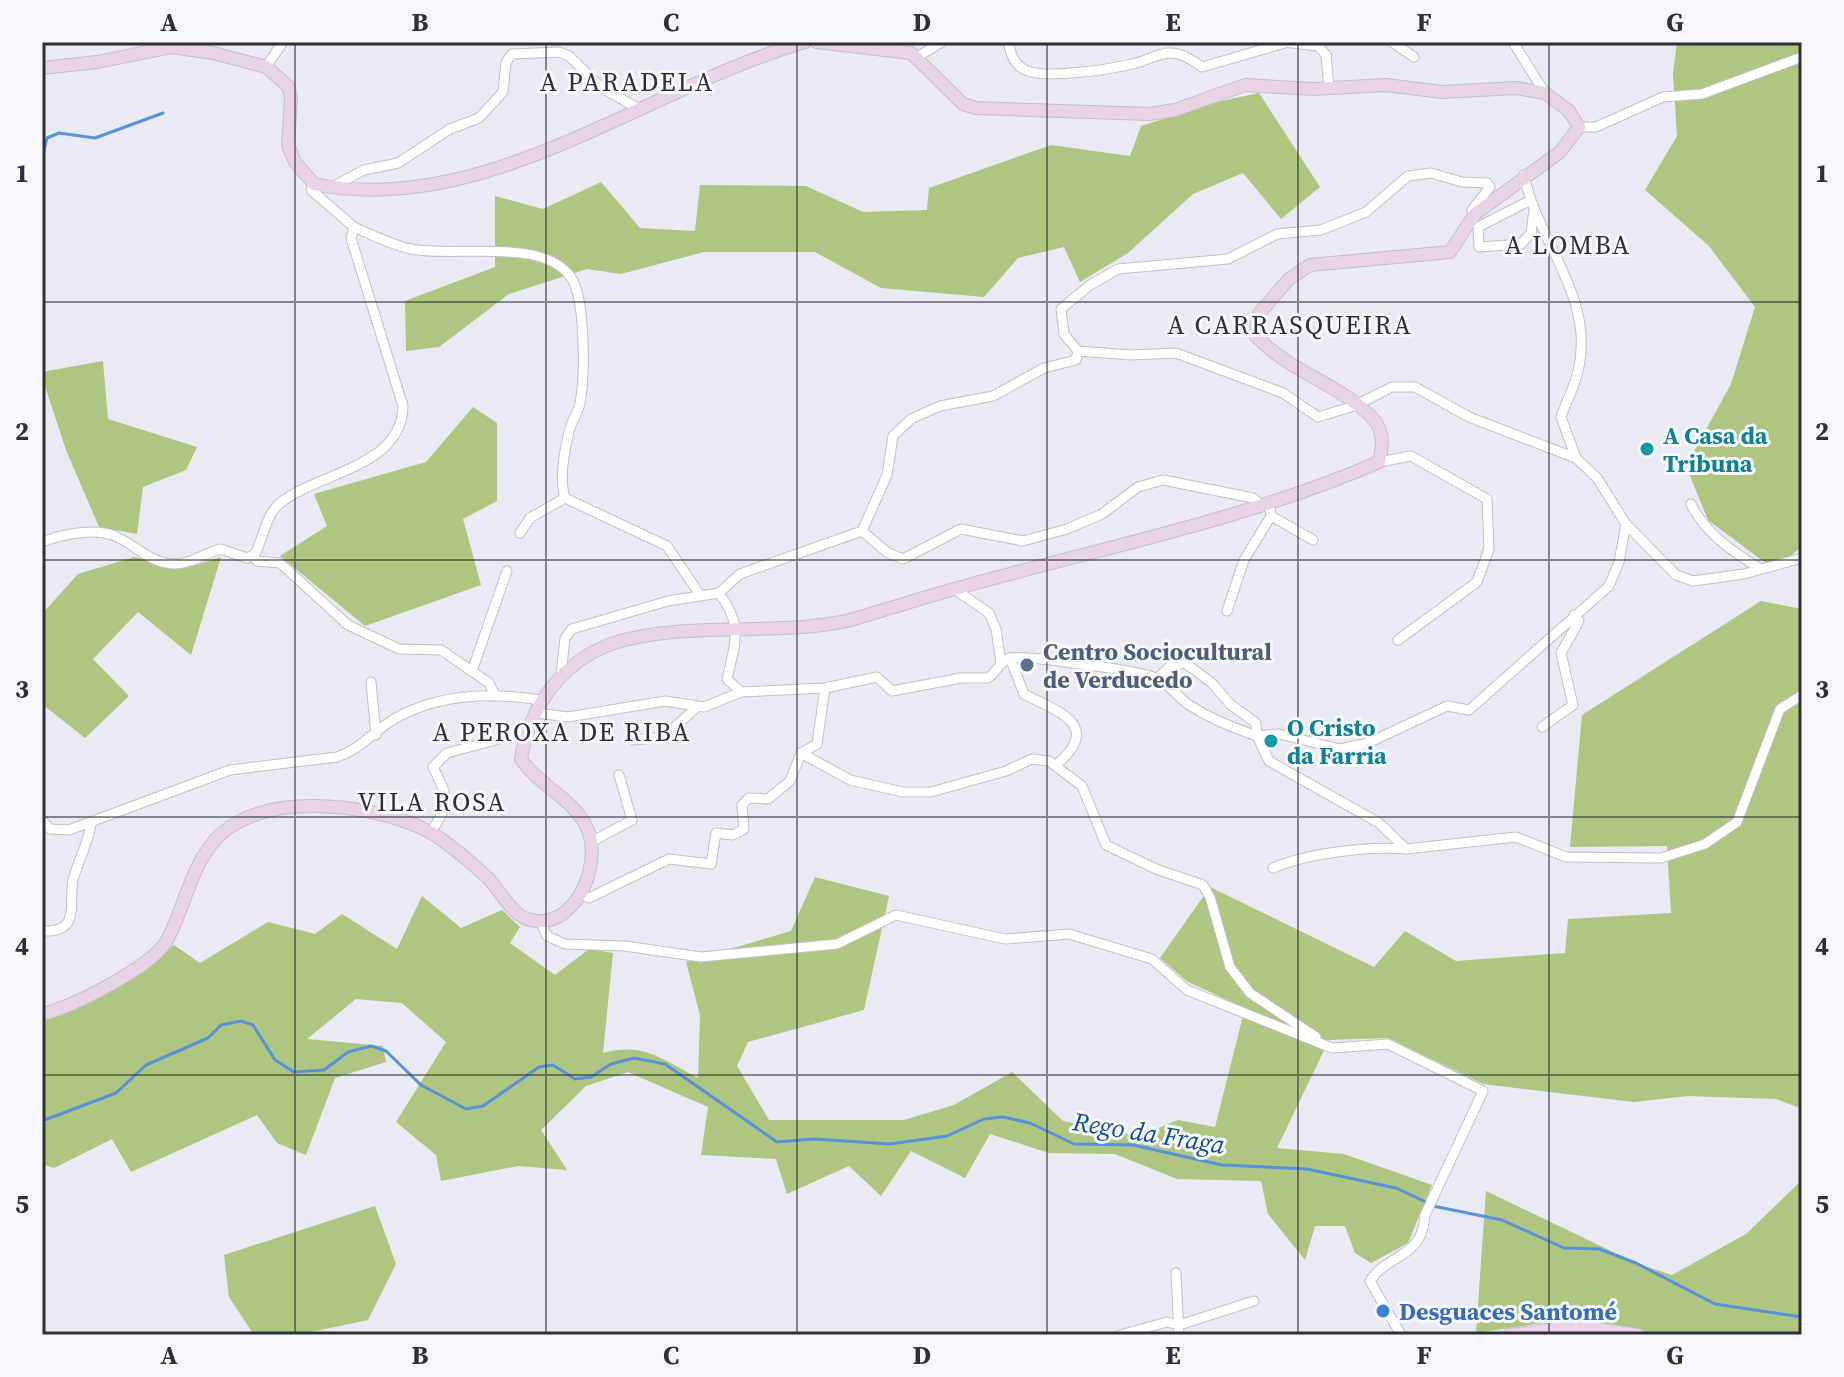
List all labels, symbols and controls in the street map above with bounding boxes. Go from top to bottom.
text: A [160,4,178,40]
text: B [412,4,429,40]
text: C [663,4,679,40]
text: D [913,4,931,40]
text: E [1165,4,1181,40]
text: F [1416,4,1432,40]
text: G [1666,4,1684,40]
district label: A PARADELA [540,64,714,100]
text: 1 [15,155,29,191]
text: 1 [1815,155,1829,191]
district label: A LOMBA [1505,227,1631,263]
district label: A CARRASQUEIRA [1167,307,1413,343]
text: 2 [15,413,29,449]
text: 2 [1815,413,1829,449]
place label: A Casa da Tribuna [1663,419,1768,480]
marker: A Casa da Tribuna [1638,440,1656,458]
place label: Centro Sociocultural de Verducedo [1043,635,1272,696]
marker: Centro Sociocultural de Verducedo [1018,656,1036,674]
text: 3 [15,671,29,707]
text: 3 [1815,671,1829,707]
place label: O Cristo da Farria [1287,711,1387,772]
district label: A PEROXA DE RIBA [432,714,692,750]
marker: O Cristo da Farria [1262,732,1280,750]
district label: VILA ROSA [358,784,506,820]
text: 4 [15,928,29,964]
text: 4 [1815,928,1829,964]
water label: Rego da Fraga [1069,1103,1228,1163]
text: 5 [15,1186,29,1222]
text: 5 [1815,1186,1829,1222]
place label: Desguaces Santomé [1399,1295,1617,1328]
marker: Desguaces Santomé [1374,1302,1392,1320]
text: A [160,1337,178,1373]
text: B [412,1337,429,1373]
text: C [663,1337,679,1373]
text: D [913,1337,931,1373]
text: E [1165,1337,1181,1373]
text: F [1416,1337,1432,1373]
text: G [1666,1337,1684,1373]

